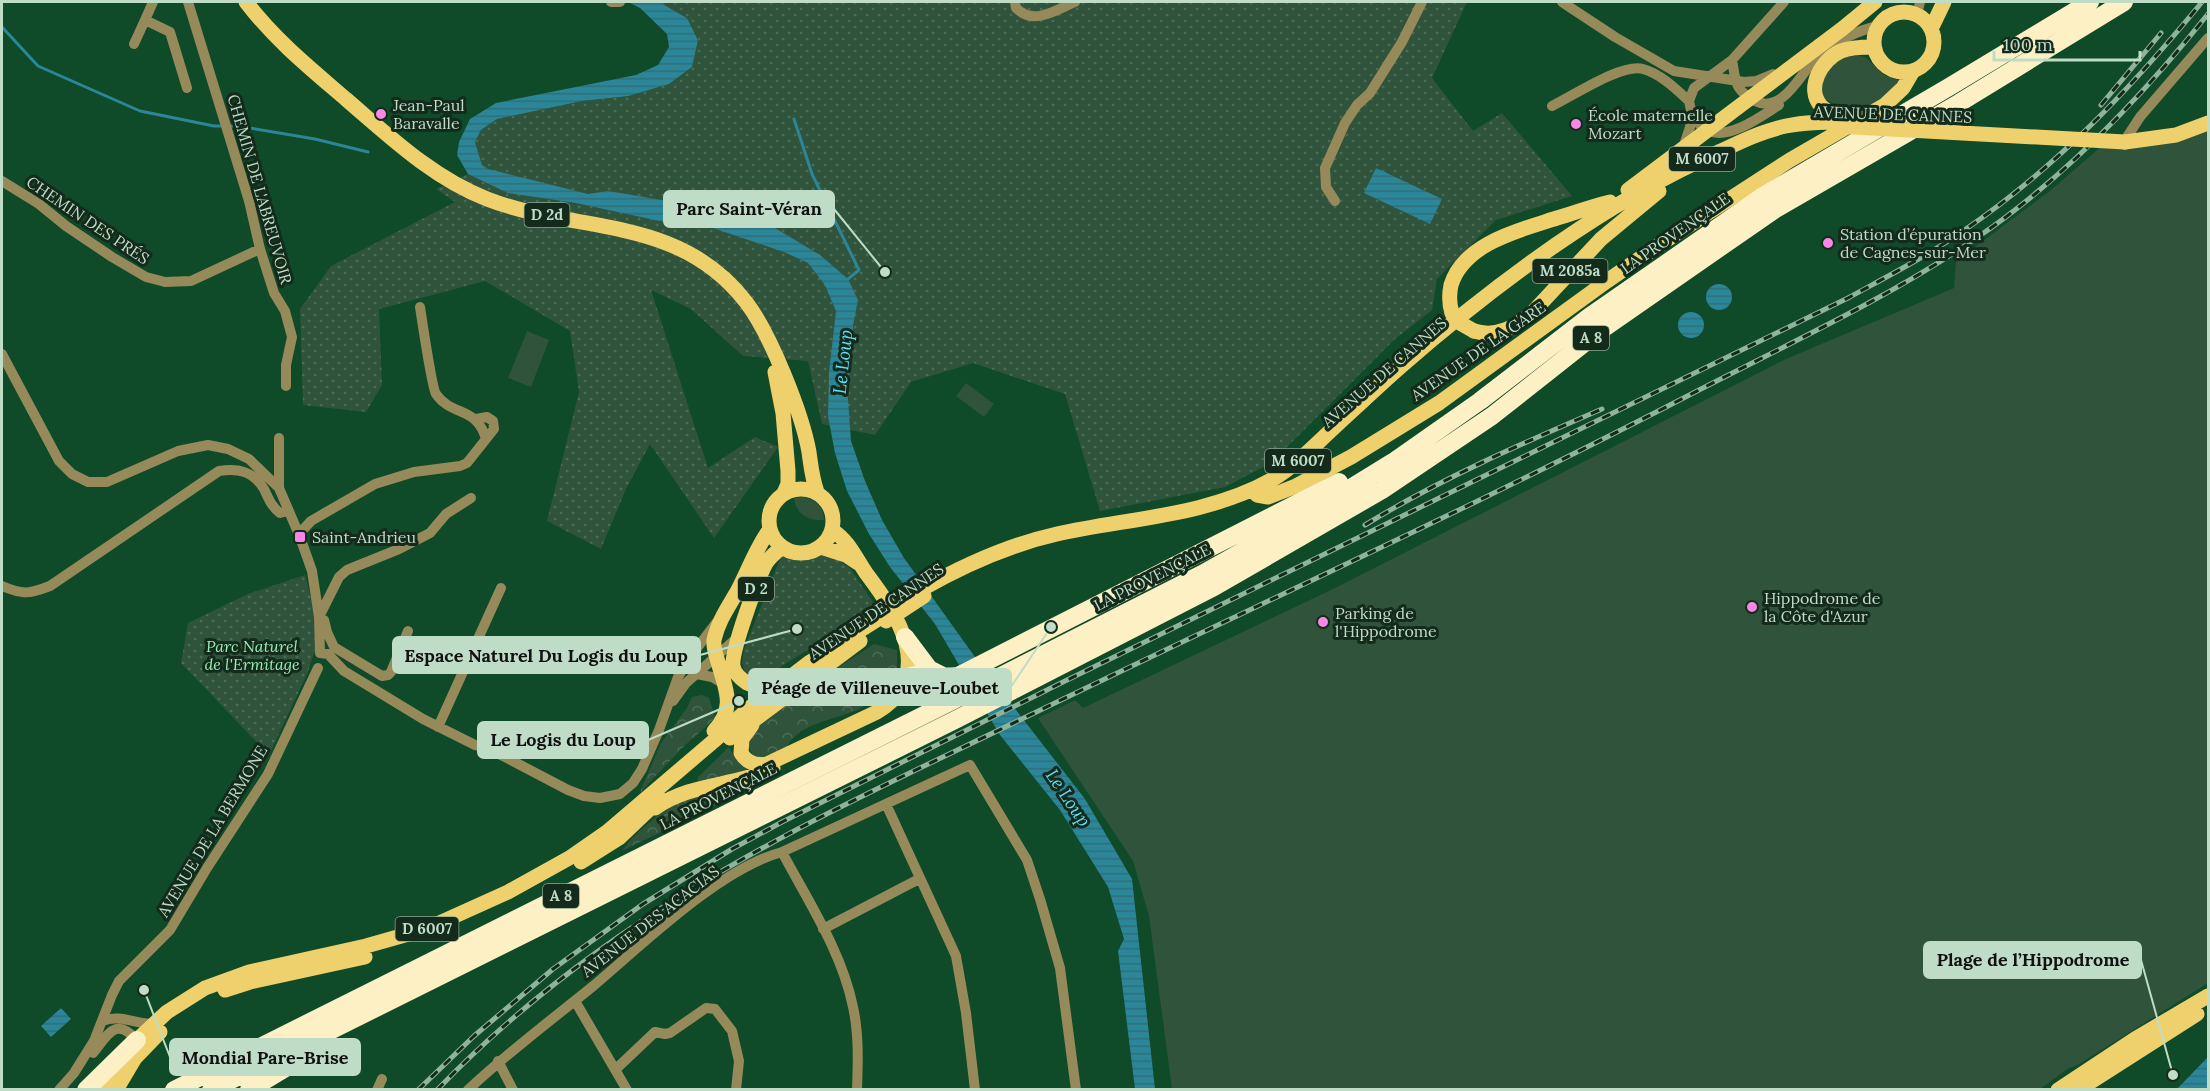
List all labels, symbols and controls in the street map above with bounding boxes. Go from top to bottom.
scale bar [1994,24,2140,62]
text: 100 m [2003,33,2053,56]
street label: CHEMIN DE L'ABREUVOIR [223,92,297,287]
place label: Jean-Paul Baravalle [392,95,465,133]
street label: AVENUE DE CANNES [1812,101,1973,127]
place label: École maternelle Mozart [1588,105,1713,143]
marker: Jean-Paul Baravalle [374,107,388,121]
marker: École maternelle Mozart [1569,117,1583,131]
road number: M 6007 [1669,147,1735,171]
street label: CHEMIN DES PRÉS [23,172,153,268]
street label: LA PROVENÇALE [1617,188,1733,278]
callout: Parc Saint-Véran [664,191,834,227]
text: Parc Saint-Véran [676,197,823,220]
road number: D 2d [524,203,570,227]
place label: Station d’épuration de Cagnes-sur-Mer [1840,224,1986,262]
marker: Station d’épuration de Cagnes-sur-Mer [1821,236,1835,250]
road number: M 2085a [1532,259,1608,283]
street label: AVENUE DE LA GARE [1406,297,1549,406]
street label: AVENUE DE CANNES [1317,312,1450,432]
road number: A 8 [1573,326,1609,350]
water label: Le Loup [828,329,857,395]
road number: M 6007 [1265,449,1331,473]
place label: Saint-Andrieu [312,527,416,547]
marker: Saint-Andrieu [293,530,307,544]
street label: LA PROVENÇALE [1090,539,1214,615]
street label: AVENUE DE CANNES [804,558,947,664]
road number: D 2 [738,577,774,601]
place label: Hippodrome de la Côte d'Azur [1764,588,1881,626]
marker: Hippodrome de la Côte d'Azur [1745,600,1759,614]
place label: Parking de l'Hippodrome [1335,603,1437,641]
marker: Parking de l'Hippodrome [1316,615,1330,629]
park label: Parc Naturel de l'Ermitage [204,636,300,674]
callout: Espace Naturel Du Logis du Loup [393,637,700,673]
text: Espace Naturel Du Logis du Loup [404,644,688,667]
callout: Péage de Villeneuve-Loubet [749,669,1011,705]
text: Péage de Villeneuve-Loubet [761,676,999,699]
callout: Le Logis du Loup [478,722,648,758]
text: Le Logis du Loup [490,728,636,751]
street label: AVENUE DE LA BERMONE [152,741,271,921]
street label: LA PROVENÇALE [656,758,780,834]
water label: Le Loup [1041,765,1096,831]
street label: AVENUE DES ACACIAS [576,861,723,982]
road number: A 8 [543,884,579,908]
road number: D 6007 [396,917,458,941]
callout: Plage de l’Hippodrome [1924,942,2141,978]
text: Plage de l’Hippodrome [1937,948,2130,971]
callout: Mondial Pare-Brise [170,1039,360,1075]
text: Mondial Pare-Brise [182,1046,349,1069]

